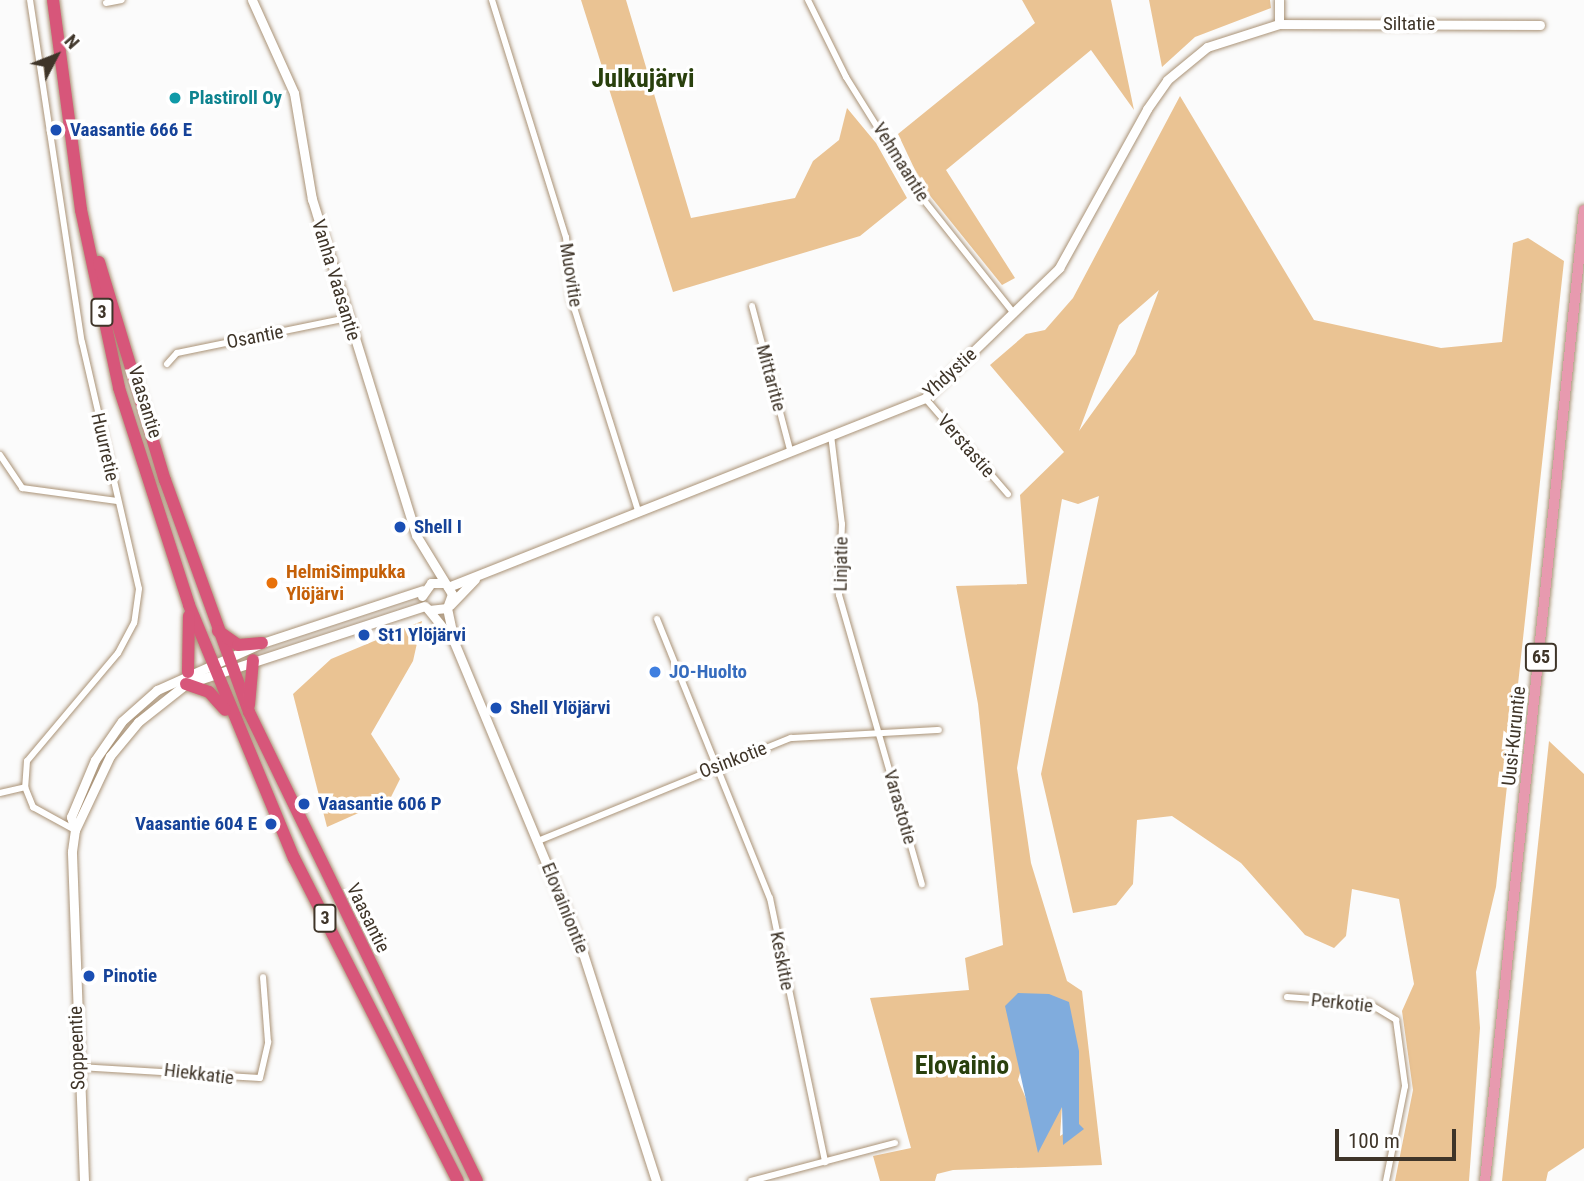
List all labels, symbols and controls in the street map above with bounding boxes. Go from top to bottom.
street label: Siltatie [1383,13,1435,35]
north arrow [21,21,91,91]
text: N [60,30,84,54]
district label: Julkujärvi [592,63,694,95]
place label: Plastiroll Oy [189,87,282,109]
marker: Plastiroll Oy [167,90,183,106]
street label: Vehmaantie [868,118,934,206]
place label: Vaasantie 666 E [70,119,192,141]
marker: Vaasantie 666 E [48,122,64,138]
street label: Vanha Vaasantie [307,217,365,343]
street label: Muovitie [555,241,587,309]
road number: 3 [90,298,114,326]
street label: Osantie [225,320,285,354]
street label: Mittaritie [751,342,791,414]
street label: Yhdystie [919,343,981,403]
street label: Vaasantie [123,363,167,441]
street label: Verstastie [933,410,999,482]
street label: Huurretie [86,411,124,483]
place label: Shell I [414,516,462,538]
marker: Shell I [392,519,408,535]
street label: Linjatie [829,536,853,592]
place label: HelmiSimpukka Ylöjärvi [286,561,405,605]
marker: HelmiSimpukka Ylöjärvi [264,575,280,591]
place label: St1 Ylöjärvi [378,624,466,646]
marker: St1 Ylöjärvi [356,627,372,643]
road number: 65 [1524,642,1558,672]
place label: JO-Huolto [669,661,747,683]
marker: JO-Huolto [647,664,663,680]
street label: Uusi-Kuruntie [1497,685,1531,787]
place label: Shell Ylöjärvi [510,697,611,719]
marker: Shell Ylöjärvi [488,700,504,716]
street label: Osinkotie [696,737,770,783]
street label: Varastotie [879,767,921,847]
place label: Vaasantie 606 P [318,793,441,815]
marker: Vaasantie 606 P [296,796,312,812]
place label: Vaasantie 604 E [135,813,257,835]
marker: Vaasantie 604 E [263,816,279,832]
street label: Elovainiontie [536,859,594,957]
street label: Vaasantie [341,880,395,956]
road number: 3 [313,903,337,932]
street label: Keskitie [765,930,799,992]
place label: Pinotie [103,965,157,987]
marker: Pinotie [81,968,97,984]
street label: Perkotie [1310,988,1374,1018]
street label: Soppeentie [64,1006,90,1090]
district label: Elovainio [915,1050,1009,1082]
street label: Hiekkatie [163,1058,235,1090]
scale bar [1339,1114,1460,1158]
text: 100 m [1348,1129,1400,1153]

